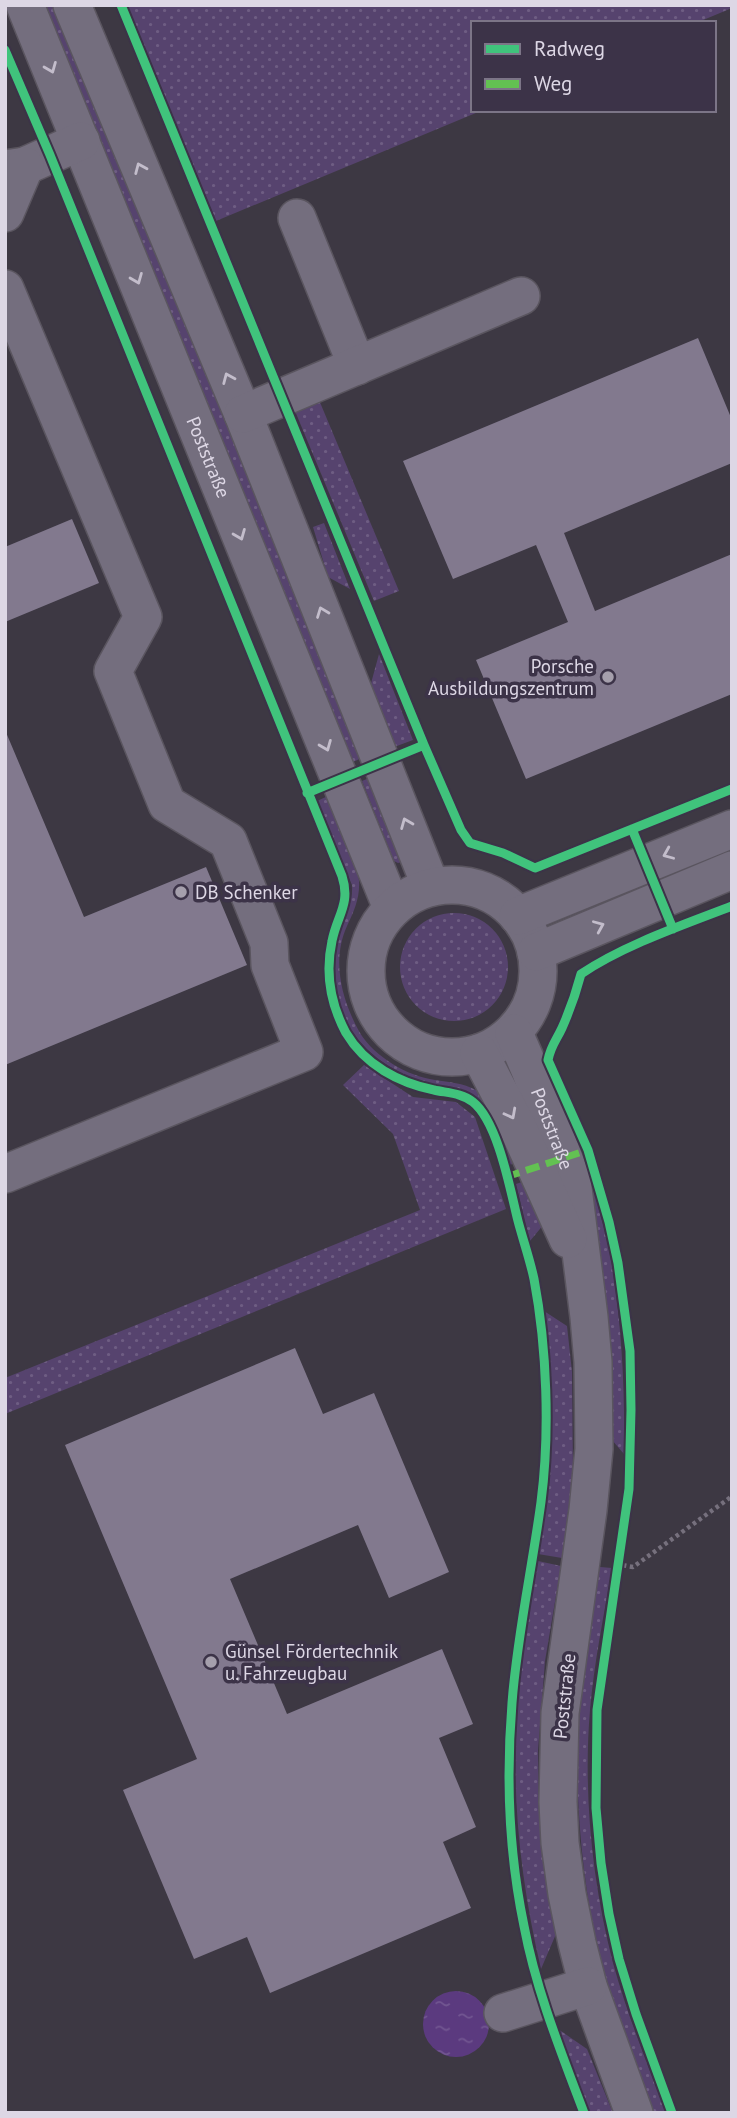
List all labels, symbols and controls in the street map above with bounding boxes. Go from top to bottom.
legend [471,21,716,112]
text: Radweg [534,35,605,62]
one-way arrow [42,62,56,74]
text: Weg [534,70,572,97]
one-way arrow [134,163,148,176]
one-way arrow [128,272,142,284]
one-way arrow [222,373,236,385]
street label: Poststraße [181,413,236,501]
one-way arrow [232,529,246,541]
one-way arrow [316,607,330,619]
place label: Porsche Ausbildungszentrum [428,654,594,700]
marker: Porsche Ausbildungszentrum [600,669,616,685]
one-way arrow [318,739,332,751]
one-way arrow [401,818,415,830]
one-way arrow [663,845,675,859]
place label: DB Schenker [195,880,298,904]
marker: DB Schenker [173,884,189,900]
one-way arrow [592,920,604,934]
street label: Poststraße [526,1084,579,1173]
one-way arrow [503,1107,516,1119]
place label: Günsel Fördertechnik u. Fahrzeugbau [225,1639,398,1685]
street label: Poststraße [548,1652,580,1740]
marker: Günsel Fördertechnik u. Fahrzeugbau [203,1654,219,1670]

